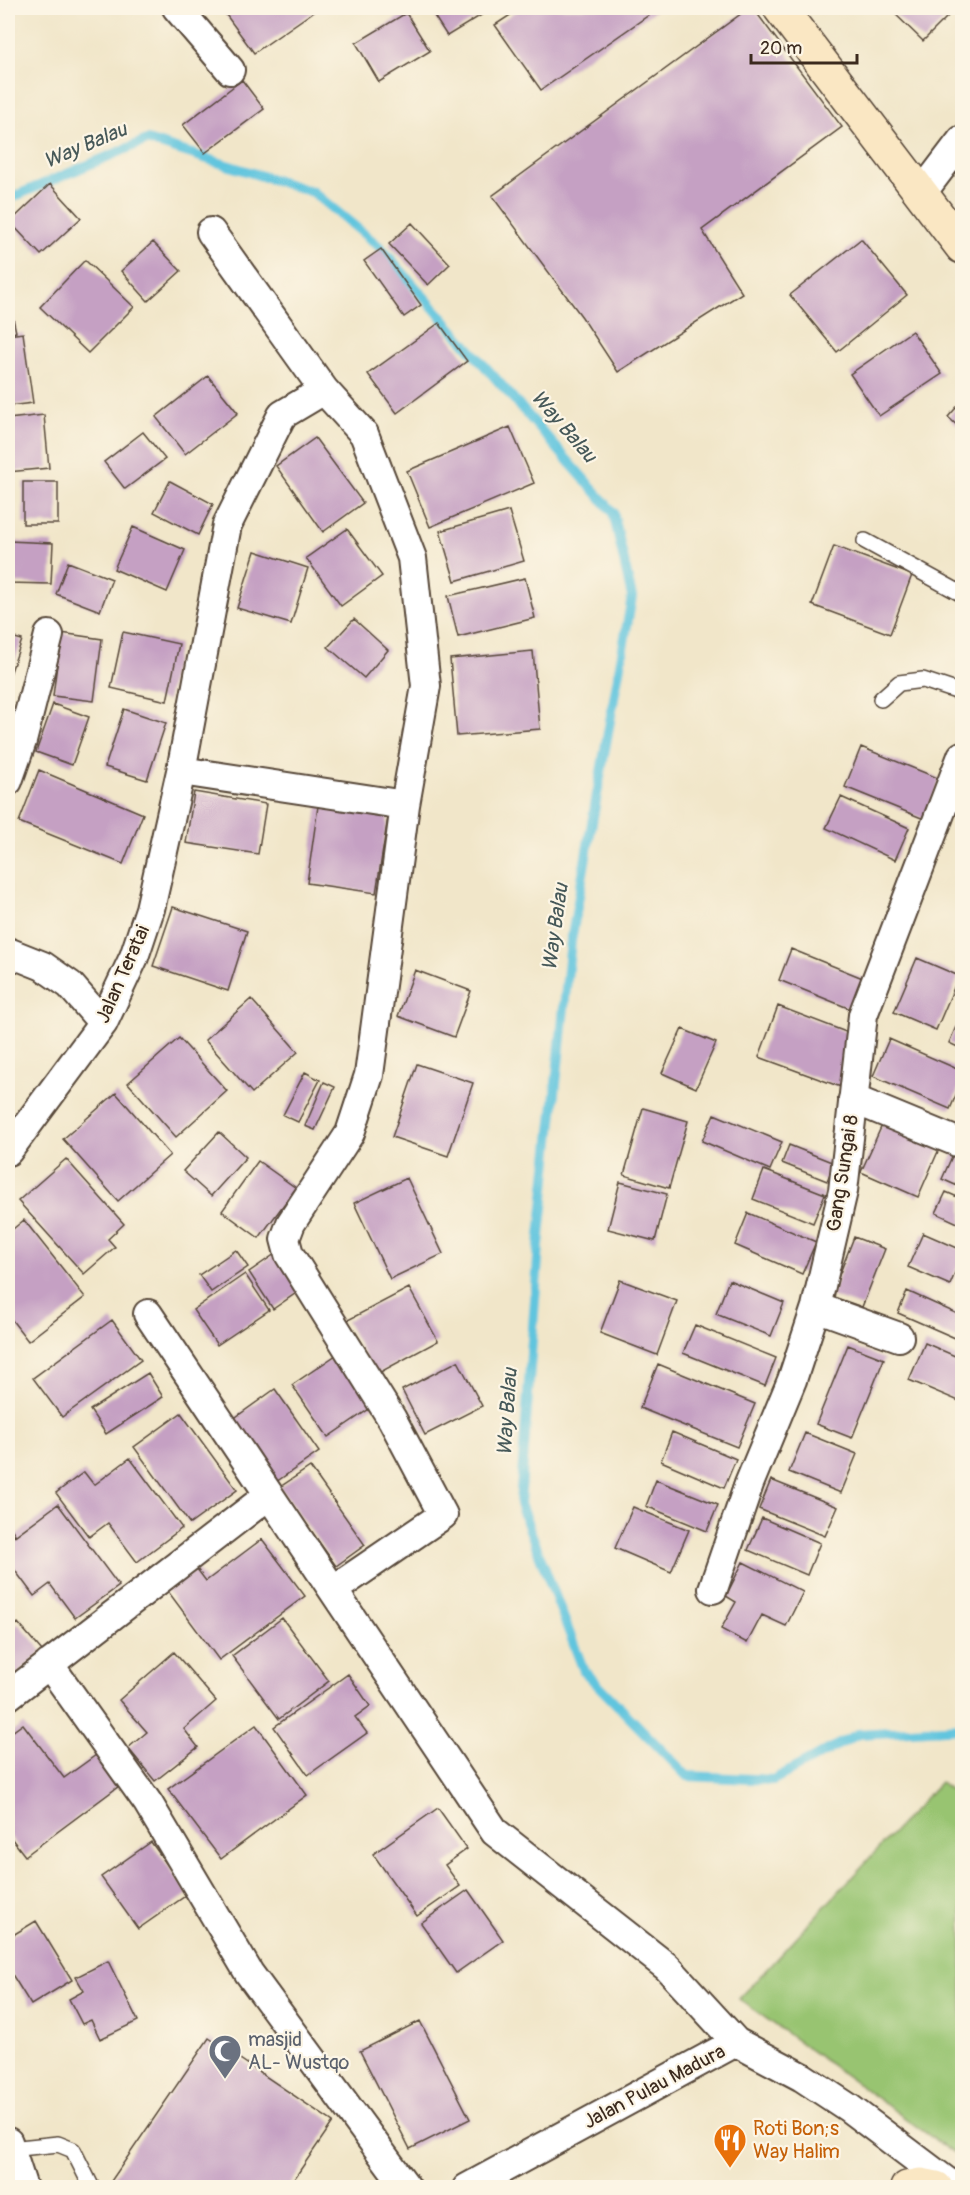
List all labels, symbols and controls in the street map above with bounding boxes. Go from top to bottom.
scale bar [751,27,858,65]
text: 20 m [760,37,802,60]
water label: Way Balau [40,115,132,175]
water label: Way Balau [525,384,604,469]
water label: Way Balau [536,880,575,972]
street label: Jalan Teratai [90,921,155,1027]
street label: Gang Sungai 8 [821,1113,864,1233]
water label: Way Balau [491,1366,524,1457]
place label: masjid AL- Wustqo [248,2027,350,2075]
mosque icon: masjid AL- Wustqo [207,2033,243,2080]
street label: Jalan Pulau Madura [579,2039,729,2134]
place label: Roti Bon;s Way Halim [753,2116,840,2164]
restaurant icon: Roti Bon;s Way Halim [712,2122,748,2169]

